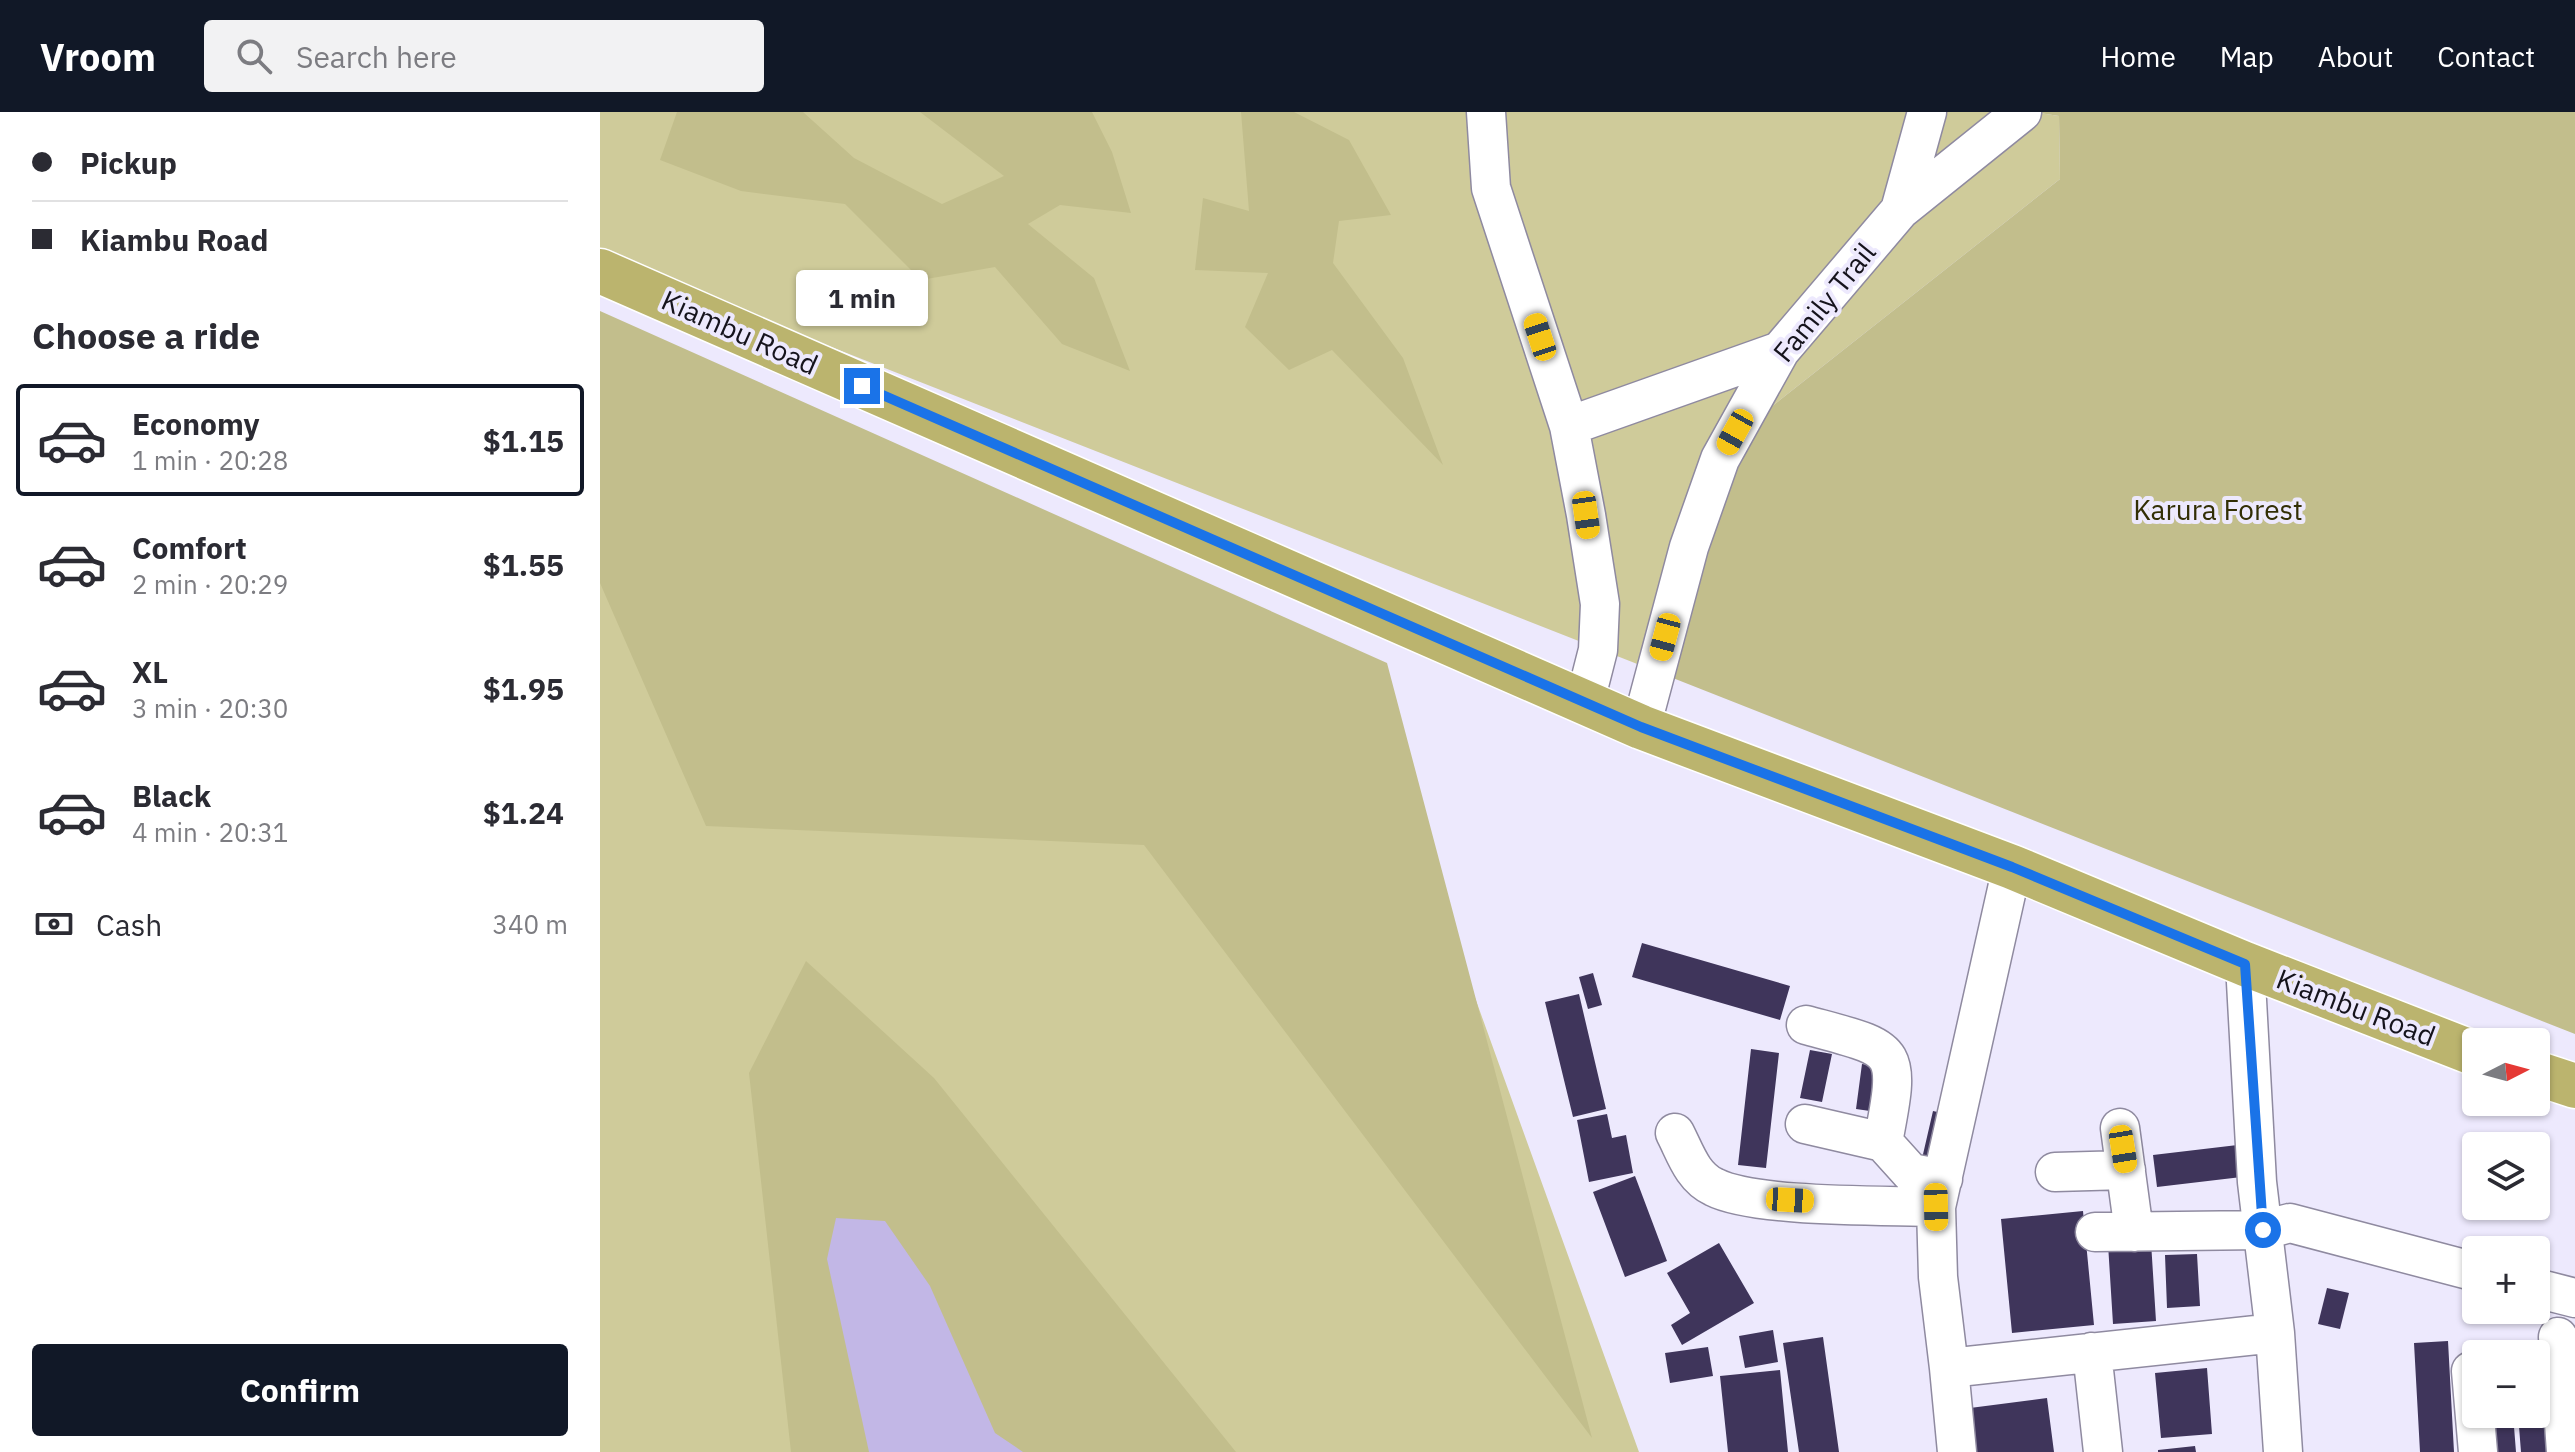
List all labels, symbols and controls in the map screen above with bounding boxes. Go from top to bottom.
search box [204,20,764,92]
text: Vroom [40,32,156,81]
icon: search [232,34,276,78]
text: Search here [296,37,457,76]
text: Home [2100,38,2176,75]
text: Map [2220,38,2274,75]
text: About [2318,38,2393,75]
text: Contact [2437,38,2535,75]
text: Pickup [80,143,177,182]
text: Kiambu Road [80,220,269,259]
street label: Family Trail [1765,235,1883,369]
callout: 1 min [796,270,928,326]
street label: Kiambu Road [656,281,824,383]
text: 1 min [828,281,896,315]
car [1521,310,1559,364]
text: Choose a ride [32,312,260,359]
route end [844,368,880,404]
icon: car [36,404,108,476]
text: Economy [132,404,260,443]
car [1713,405,1757,459]
text: $1.15 [483,421,564,460]
text: 1 min · 20:28 [132,443,288,477]
car [1571,490,1601,540]
park label: Karura Forest [2133,491,2303,528]
icon: car [36,528,108,600]
text: Comfort [132,528,247,567]
text: $1.55 [483,545,564,584]
text: 2 min · 20:29 [132,567,288,601]
car [1647,611,1683,663]
icon: car [36,652,108,724]
text: XL [132,652,168,691]
text: $1.95 [483,669,564,708]
text: 3 min · 20:30 [132,691,288,725]
icon: car [36,776,108,848]
text: Black [132,776,211,815]
text: $1.24 [483,793,564,832]
text: 4 min · 20:31 [132,815,288,849]
icon: cash [32,902,76,946]
text: Cash [96,905,162,944]
text: 340 m [492,907,568,941]
street label: Kiambu Road [2271,960,2441,1054]
north arrow [2462,1028,2550,1116]
map controls [2462,1028,2550,1428]
car [2107,1123,2139,1175]
button: layers [2462,1132,2550,1220]
car [1924,1183,1948,1231]
car [1765,1187,1815,1213]
route start [2245,1212,2281,1248]
button: + [2462,1236,2550,1324]
button: − [2462,1340,2550,1428]
button: Confirm [32,1344,568,1436]

